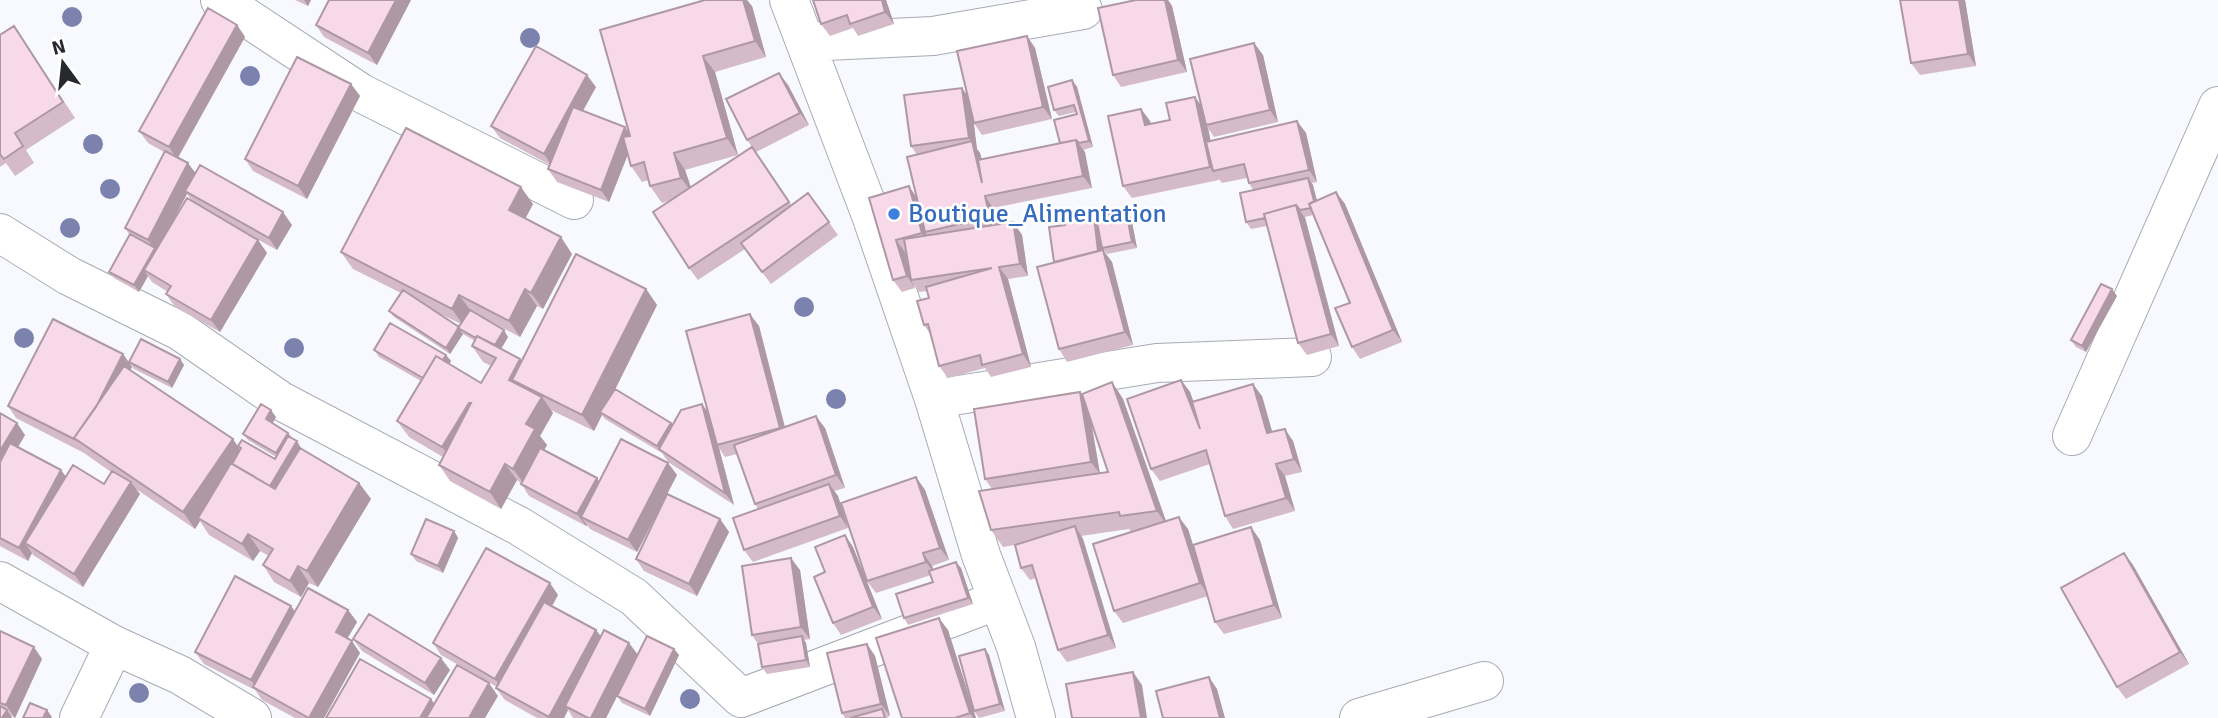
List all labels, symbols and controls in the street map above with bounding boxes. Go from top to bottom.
north arrow [28,28,98,98]
text: N [49,34,68,61]
place label: Boutique_Alimentation [908,198,1167,230]
marker: Boutique_Alimentation [886,206,902,222]

